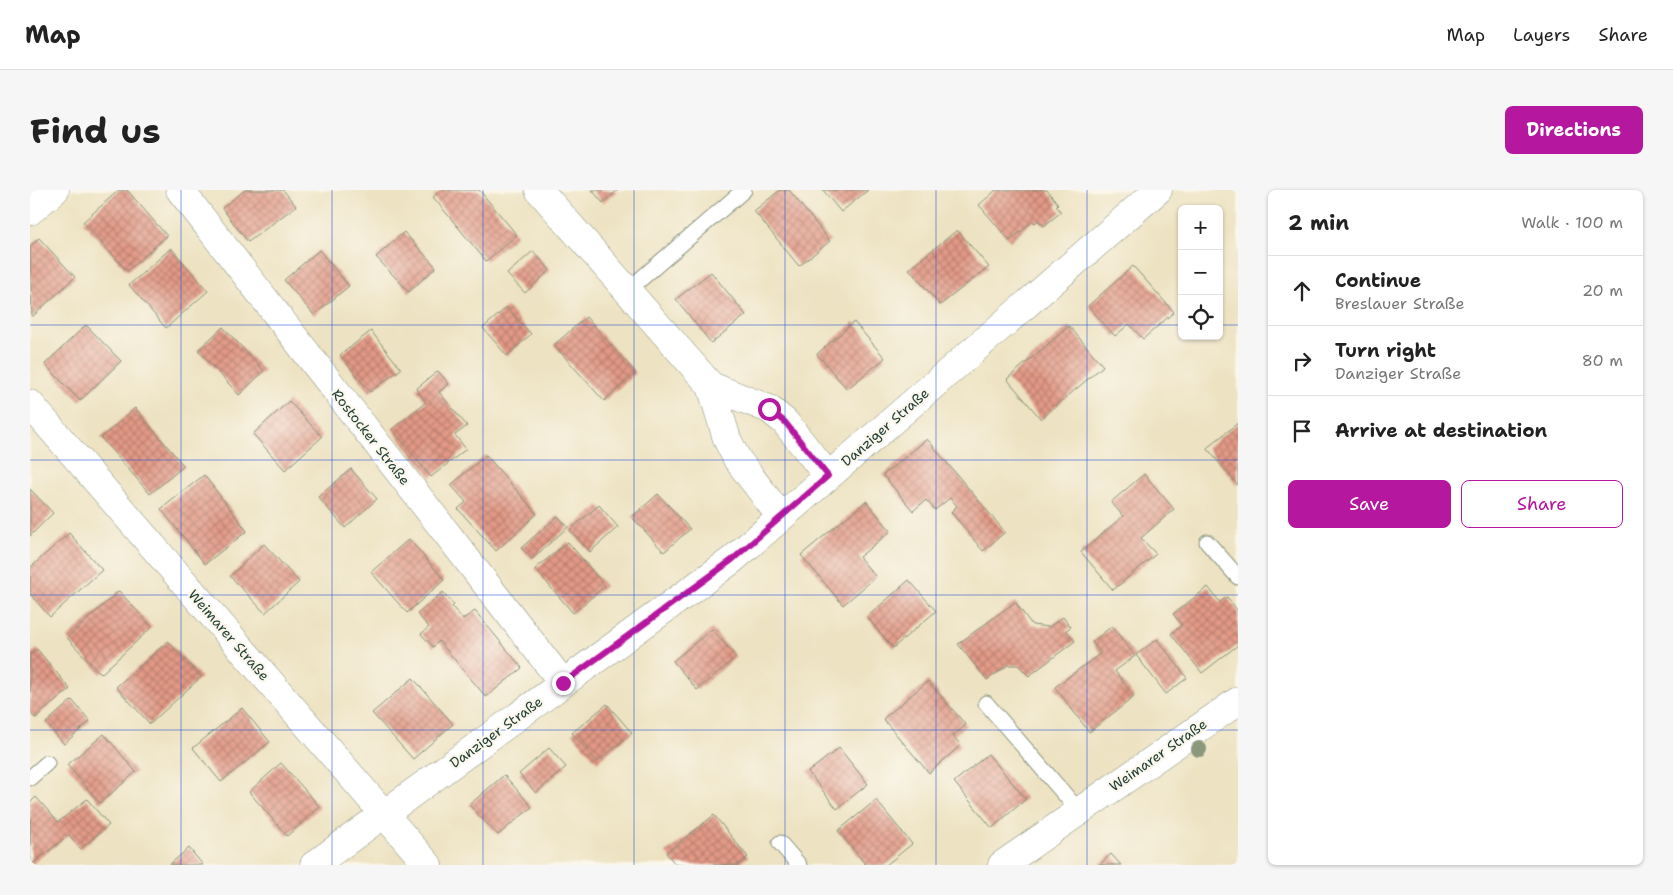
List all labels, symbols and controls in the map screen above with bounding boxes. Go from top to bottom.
text: Map [25,19,81,51]
text: Map [1447,23,1485,47]
text: Layers [1513,23,1570,47]
text: Share [1598,23,1648,47]
button: Directions [1505,106,1643,154]
text: Find us [30,107,161,154]
map controls [1178,205,1223,340]
button: + [1178,205,1223,250]
text: 2 min [1288,209,1349,237]
text: Walk · 100 m [1521,212,1623,233]
button: − [1178,250,1223,295]
text: Continue [1335,268,1421,293]
icon: ahead [1288,277,1316,305]
text: 20 m [1582,280,1623,301]
text: Breslauer Straße [1335,293,1464,314]
button: locate [1178,295,1223,340]
text: Turn right [1335,338,1436,363]
icon: right [1288,347,1316,375]
text: 80 m [1582,350,1623,371]
text: Danziger Straße [1335,363,1461,384]
street label: Danziger Straße [837,384,933,470]
street label: Rostocker Straße [328,385,414,489]
route start [758,398,781,421]
icon: arrive [1288,417,1316,445]
text: Arrive at destination [1335,418,1547,443]
button: Save [1288,480,1451,528]
button: Share [1461,480,1623,528]
street label: Weimarer Straße [185,586,274,684]
route end [552,672,575,695]
street label: Danziger Straße [446,692,546,772]
street label: Weimarer Straße [1106,715,1210,795]

